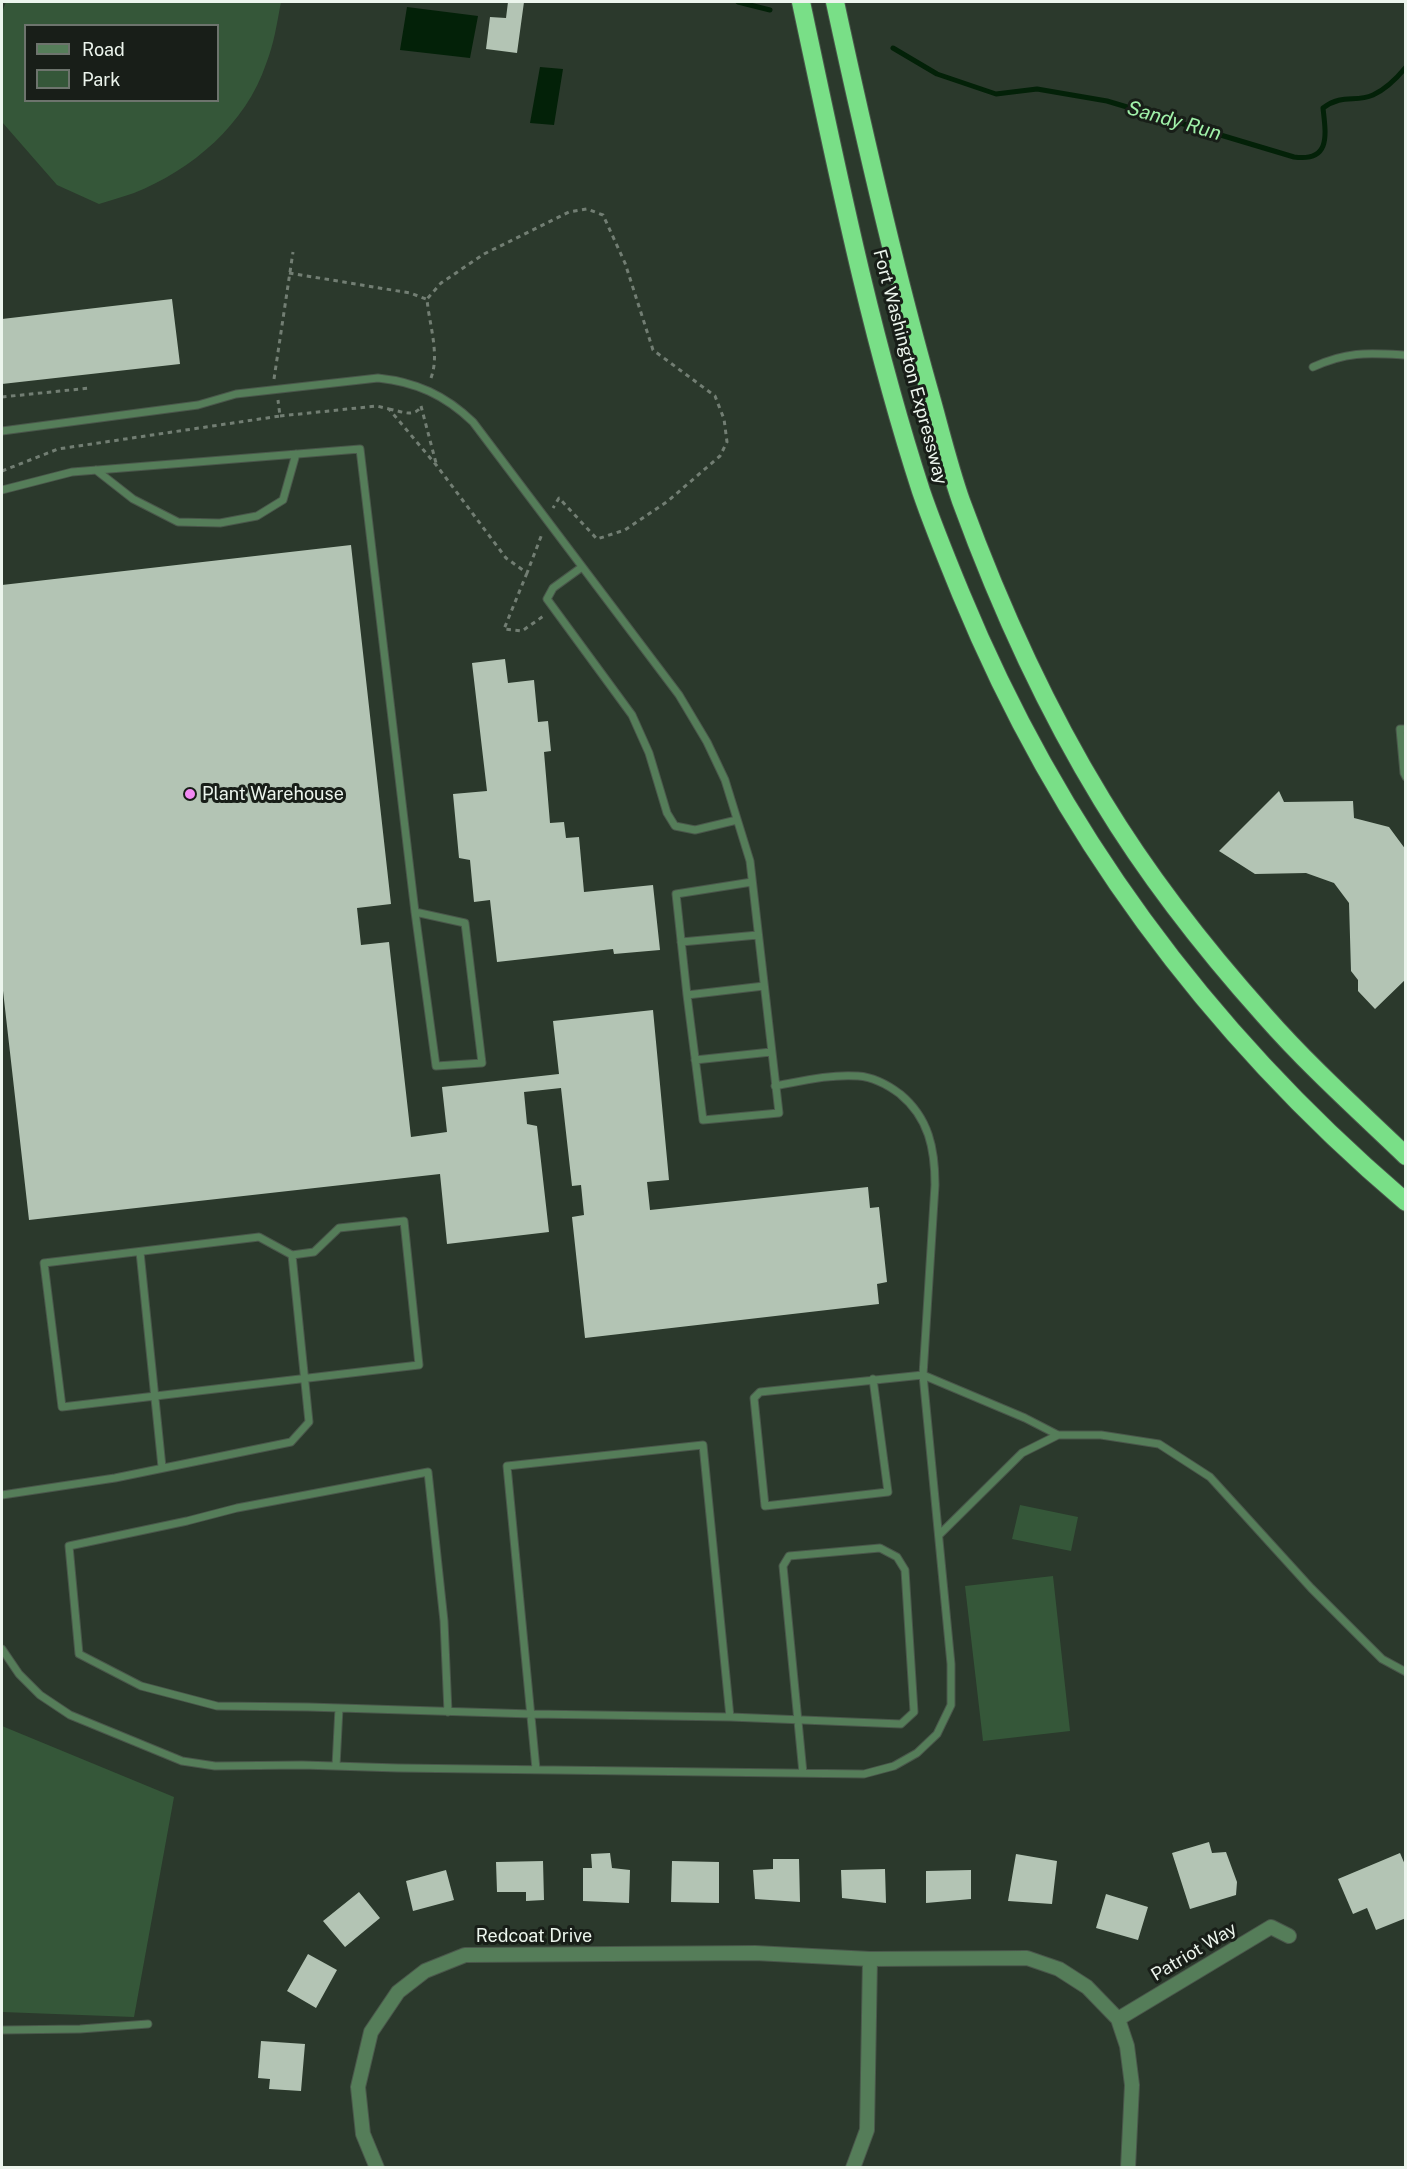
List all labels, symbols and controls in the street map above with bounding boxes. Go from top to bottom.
legend [24,24,219,102]
text: Road [82,39,125,60]
text: Park [82,69,120,90]
water label: Sandy Run [1124,96,1224,146]
street label: Fort Washington Expressway [868,247,952,487]
place label: Plant Warehouse [202,783,344,805]
marker: Plant Warehouse [183,787,197,801]
street label: Patriot Way [1147,1918,1241,1986]
street label: Redcoat Drive [476,1925,592,1947]

